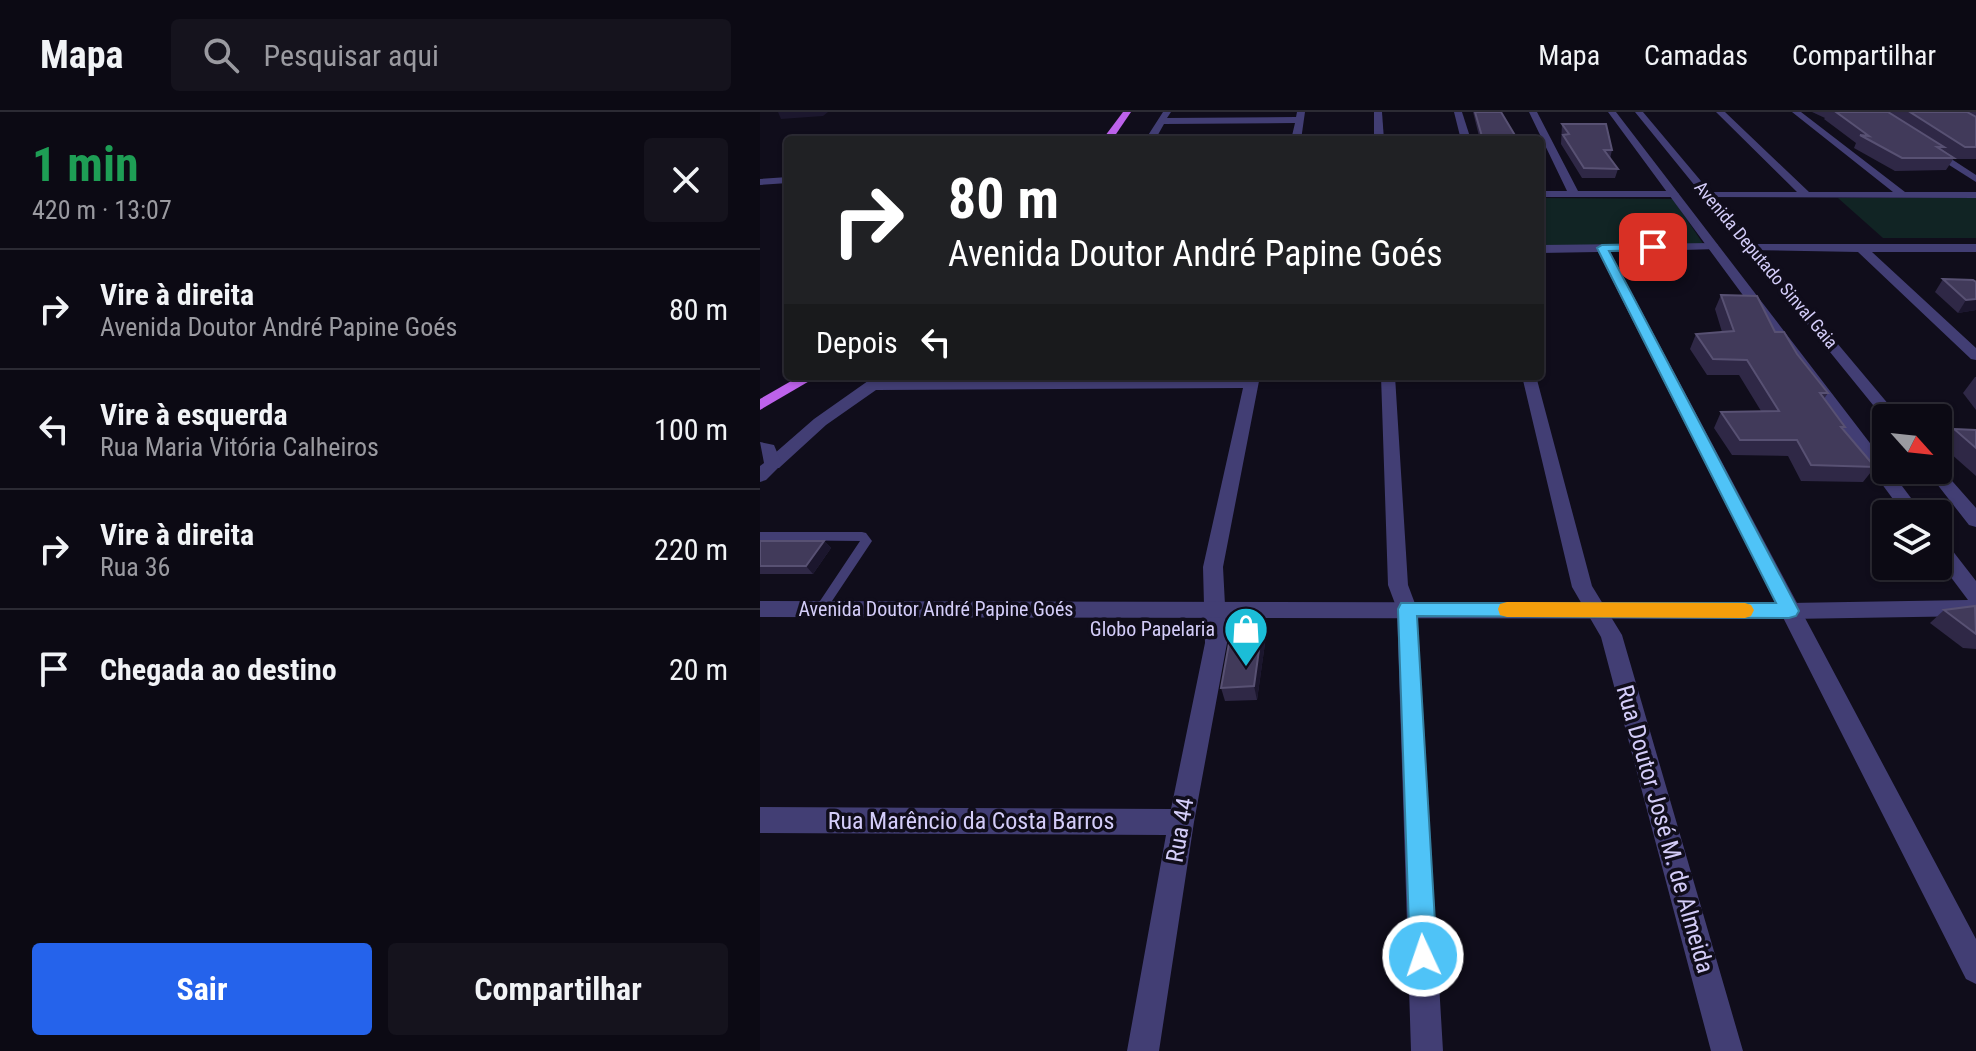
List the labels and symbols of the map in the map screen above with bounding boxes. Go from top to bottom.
street label: Avenida Deputado Sinval Gaia [1690,177,1842,352]
pin [1619,213,1687,281]
north arrow [1872,404,1952,484]
street label: Avenida Doutor André Papine Goés [799,597,1073,621]
shop icon: Globo Papelaria [1222,605,1270,668]
place label: Globo Papelaria [1090,617,1215,641]
street label: Rua Doutor José M. de Almeida [1610,682,1720,976]
street label: Rua 44 [1161,795,1199,864]
street label: Rua Marêncio da Costa Barros [828,807,1114,835]
position arrow [1381,914,1465,998]

